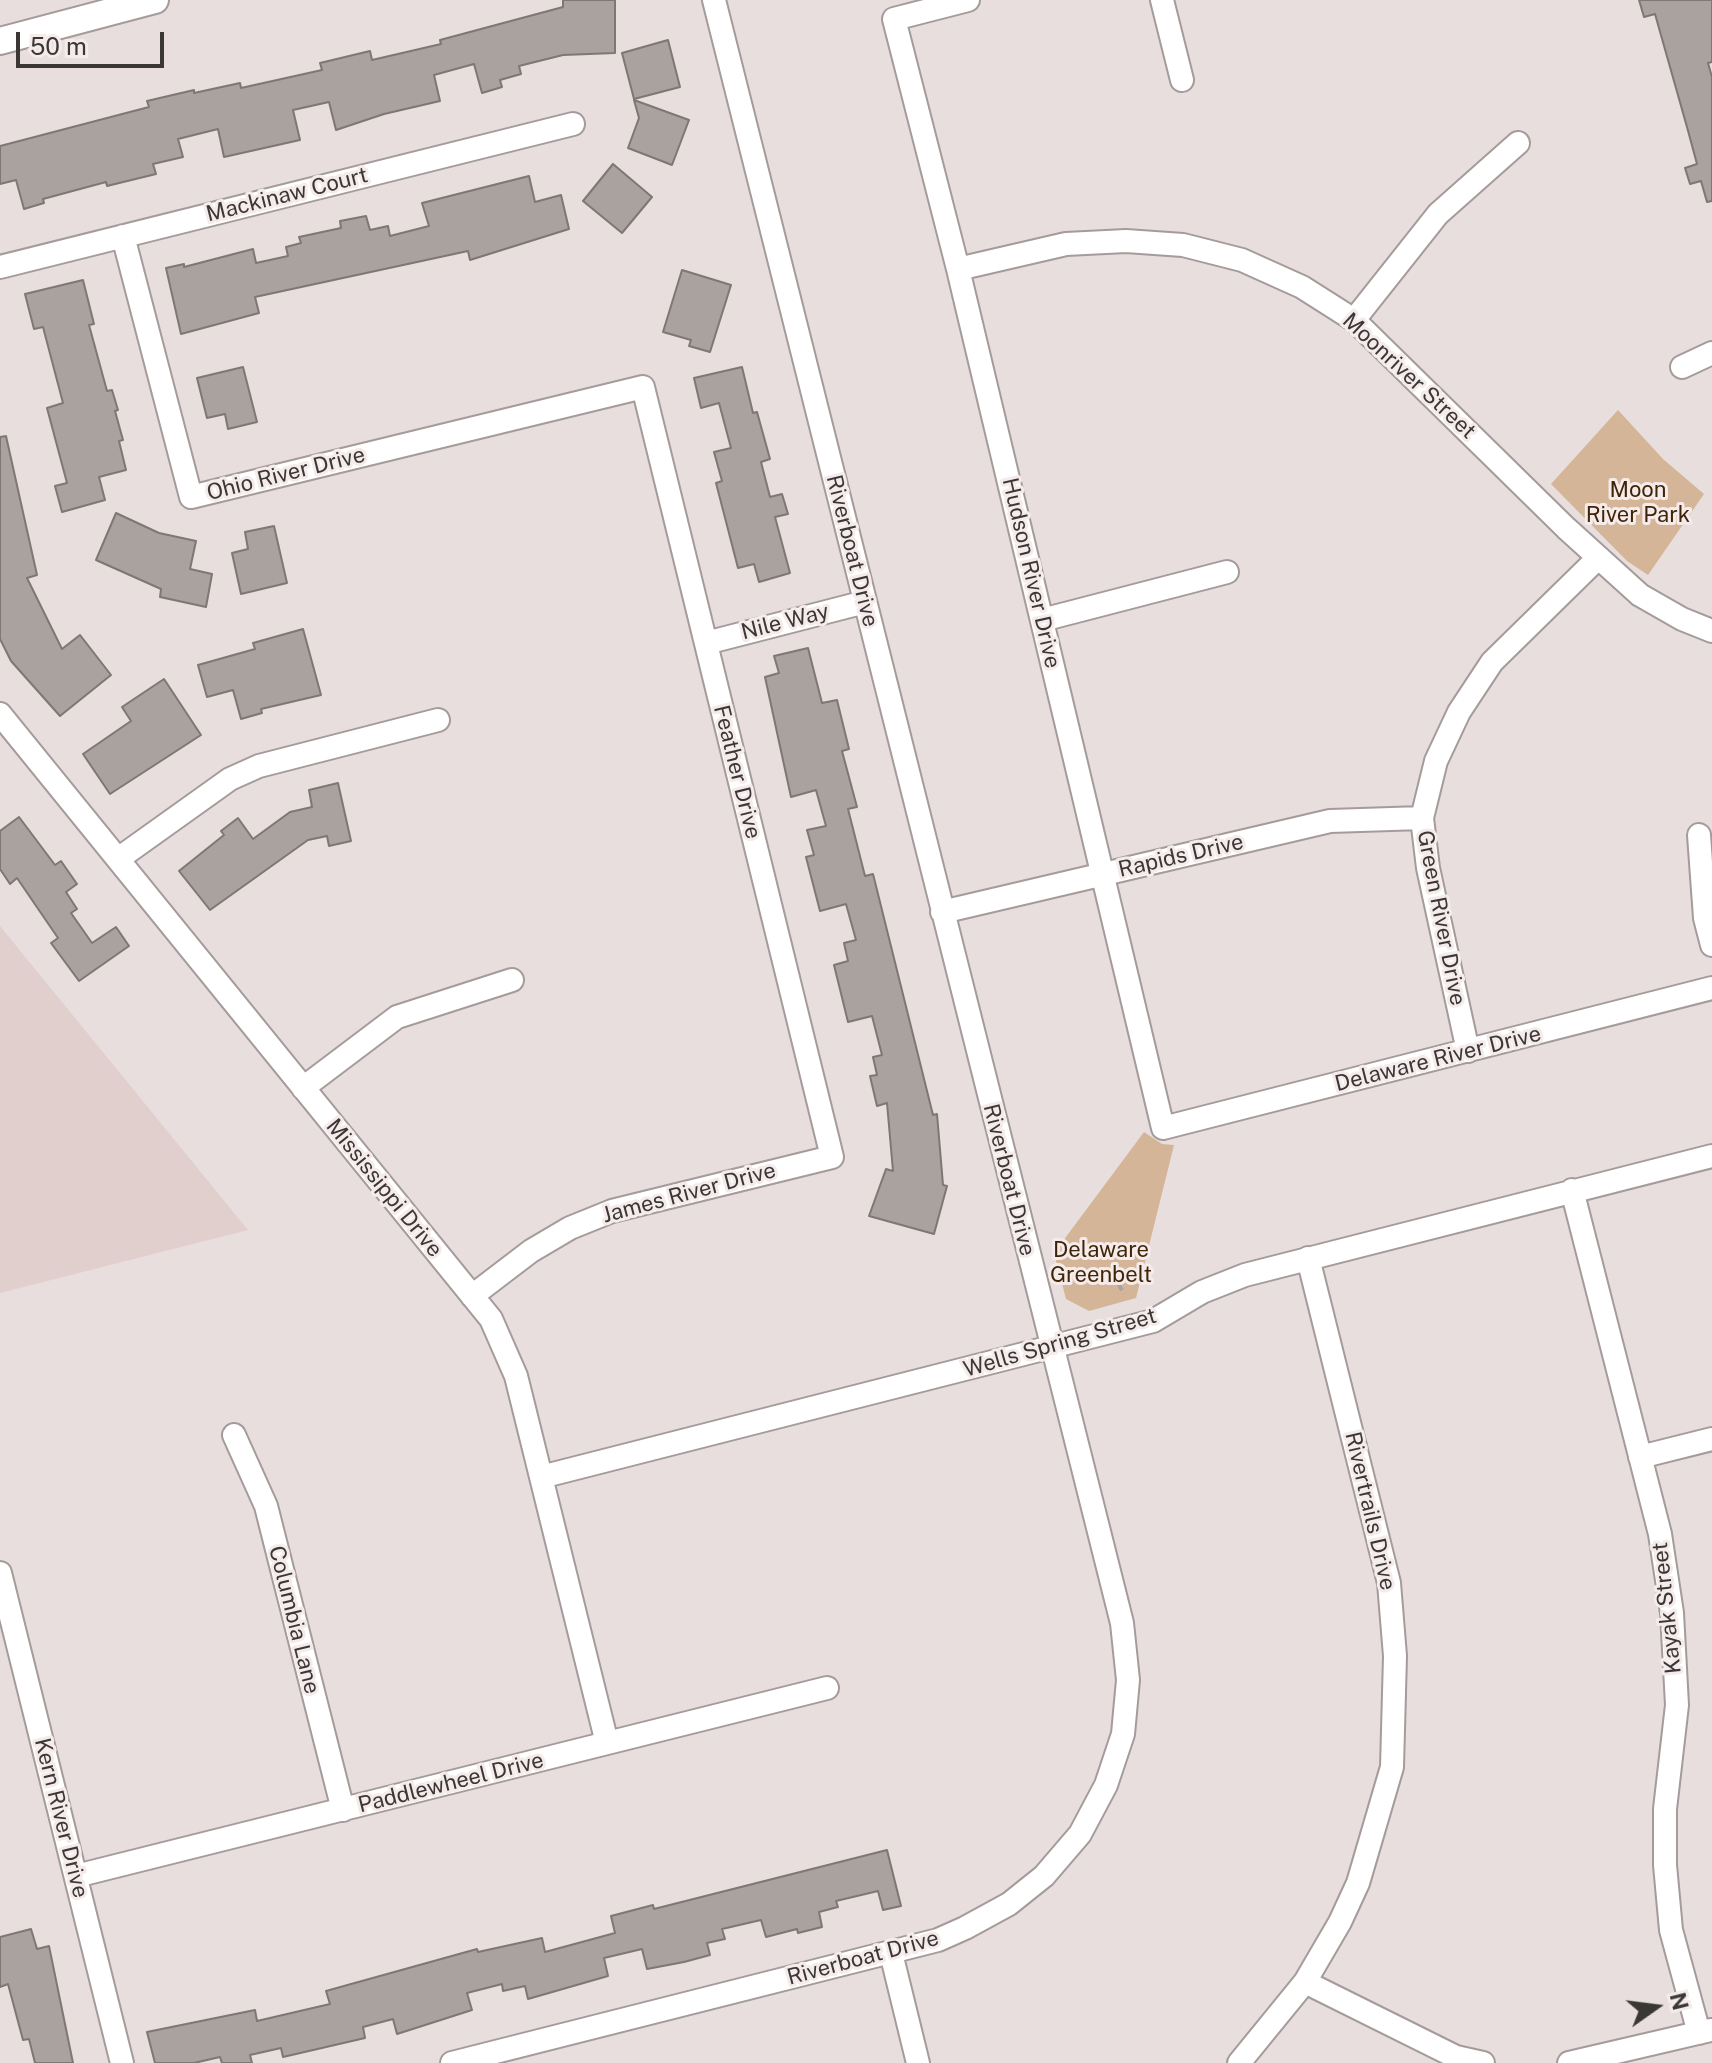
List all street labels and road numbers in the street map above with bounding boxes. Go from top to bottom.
street label: Mackinaw Court [203,162,371,228]
street label: Moonriver Street [1337,308,1481,444]
street label: Ohio River Drive [204,442,368,506]
street label: Riverboat Drive [820,472,884,630]
street label: Hudson River Drive [996,475,1066,671]
street label: Nile Way [738,598,832,646]
street label: Feather Drive [708,702,766,842]
street label: Green River Drive [1411,828,1471,1008]
street label: Rapids Drive [1116,829,1246,883]
street label: Delaware River Drive [1332,1021,1544,1097]
street label: Riverboat Drive [977,1101,1041,1259]
street label: Mississippi Drive [320,1114,448,1262]
street label: James River Drive [599,1157,779,1229]
street label: Wells Spring Street [960,1303,1160,1383]
street label: Rivertrails Drive [1339,1429,1401,1593]
street label: Kayak Street [1647,1541,1687,1675]
street label: Columbia Lane [263,1543,325,1697]
street label: Kern River Drive [28,1735,94,1901]
street label: Paddlewheel Drive [356,1747,546,1819]
street label: Riverboat Drive [784,1925,942,1991]

